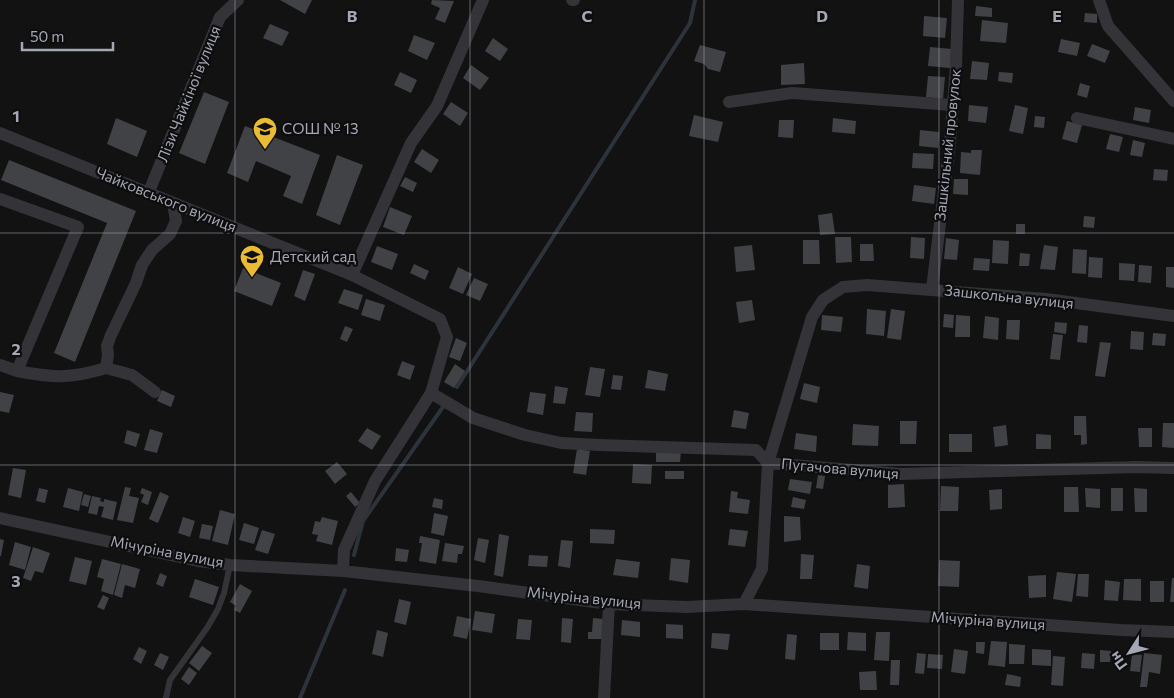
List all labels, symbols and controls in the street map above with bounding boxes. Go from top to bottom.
text: B [347,6,358,25]
text: C [582,6,593,25]
text: D [816,6,828,25]
text: E [1052,6,1062,25]
scale bar [22,20,114,52]
street label: Лізи Чайкіної вулиця [152,23,224,164]
text: 50 m [30,27,64,45]
street label: Зашкільний провулок [930,68,964,222]
text: 1 [12,106,20,125]
school or university icon: СОШ № 13 [252,116,278,150]
place label: СОШ № 13 [282,119,359,137]
street label: Чайковського вулиця [93,163,239,236]
school or university icon: Детский сад [239,244,265,278]
place label: Детский сад [270,247,356,265]
street label: Зашкольна вулиця [944,280,1075,312]
text: 2 [11,339,21,358]
street label: Пугачова вулиця [781,454,900,482]
street label: Мічуріна вулиця [109,531,225,571]
text: 3 [11,571,21,590]
street label: Мічуріна вулиця [526,582,642,612]
street label: Мічуріна вулиця [930,607,1046,633]
north arrow [1104,628,1154,678]
text: Пн [1106,648,1130,673]

